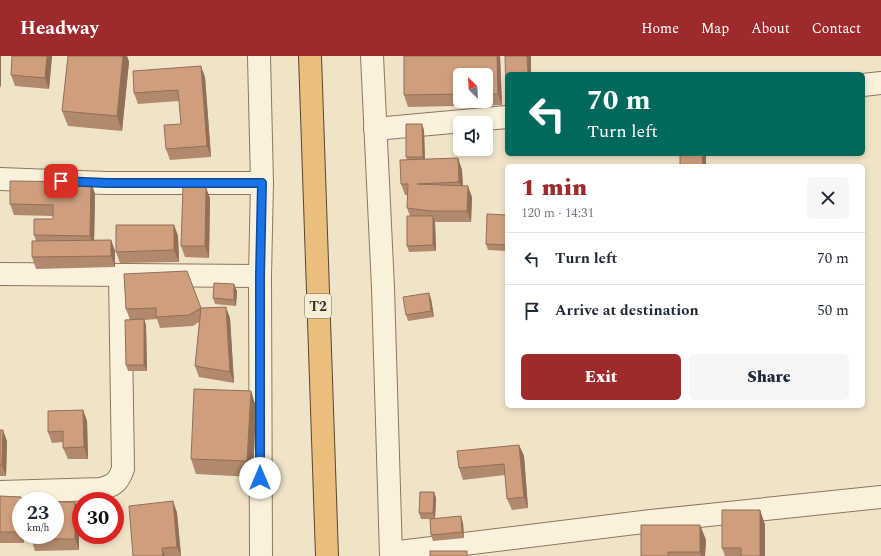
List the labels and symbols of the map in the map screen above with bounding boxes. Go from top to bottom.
north arrow [453,68,493,108]
pin [44,164,78,198]
road number: T2 [305,294,331,318]
position arrow [239,457,281,499]
speed limit sign: 30 [72,492,124,544]

